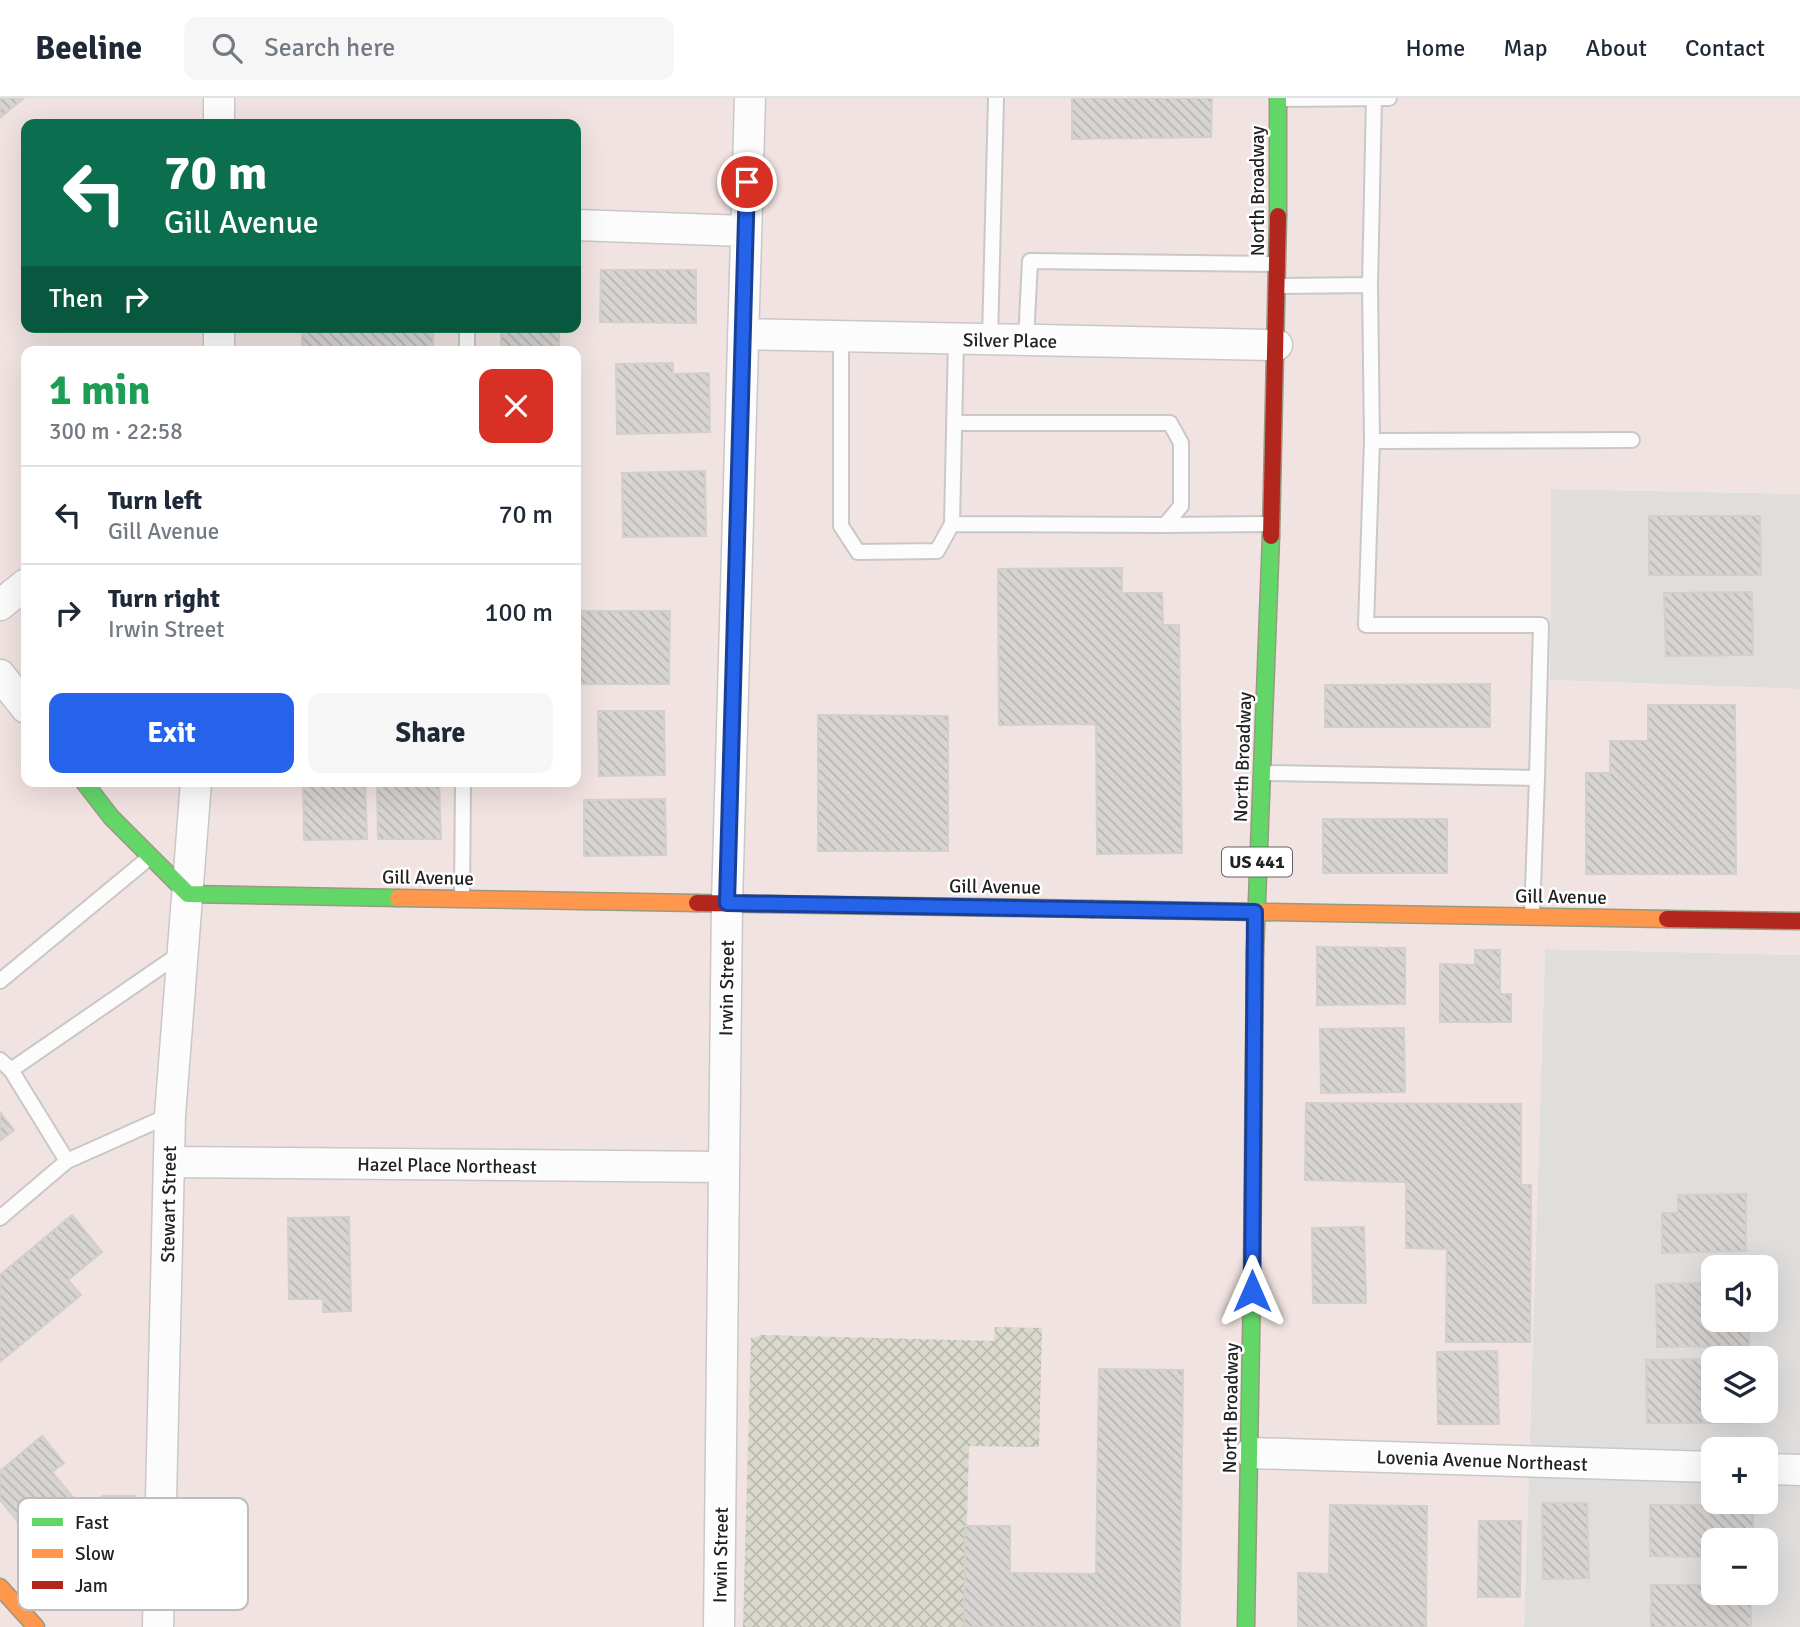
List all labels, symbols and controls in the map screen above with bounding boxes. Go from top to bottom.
search box [184,17,674,80]
text: Beeline [35,28,142,69]
icon: search [208,29,246,67]
text: Search here [264,32,395,64]
text: Home [1405,33,1465,63]
text: Map [1503,33,1548,63]
text: About [1586,33,1647,63]
text: Contact [1685,33,1765,63]
street label: North Broadway [1246,126,1270,256]
text: 70 m [164,143,267,203]
icon: left [49,147,140,238]
pin [717,152,777,212]
icon: arrive [728,163,766,201]
text: Gill Avenue [164,203,319,242]
icon: right [117,280,155,318]
text: Then [49,283,103,315]
street label: Silver Place [963,328,1057,354]
text: 1 min [49,365,150,416]
button: close [479,369,553,443]
text: 300 m · 22:58 [49,417,183,446]
text: Turn left [108,485,202,517]
icon: left [49,496,87,534]
text: 70 m [498,499,553,531]
text: Gill Avenue [108,517,219,546]
text: Turn right [108,583,220,615]
icon: right [49,594,87,632]
text: 100 m [484,597,553,629]
text: Irwin Street [108,615,224,644]
street label: North Broadway [1229,691,1257,823]
button: Exit [49,693,294,773]
button: Share [308,693,553,773]
road number: US 441 [1222,848,1292,876]
street label: Gill Avenue [382,865,474,891]
street label: Gill Avenue [949,874,1041,900]
street label: Gill Avenue [1515,884,1607,910]
street label: Irwin Street [714,939,740,1036]
street label: Stewart Street [156,1145,182,1263]
street label: Hazel Place Northeast [357,1152,537,1180]
position arrow [1215,1254,1289,1328]
map controls [1701,1255,1778,1605]
button: sound [1701,1255,1778,1332]
street label: North Broadway [1218,1342,1244,1473]
button: layers [1701,1346,1778,1423]
button: + [1701,1437,1778,1514]
street label: Lovenia Avenue Northeast [1376,1445,1588,1477]
legend [18,1498,248,1610]
street label: Irwin Street [708,1506,734,1603]
text: Fast [75,1511,109,1535]
button: − [1701,1528,1778,1605]
text: Slow [75,1542,115,1566]
text: Jam [75,1574,108,1598]

